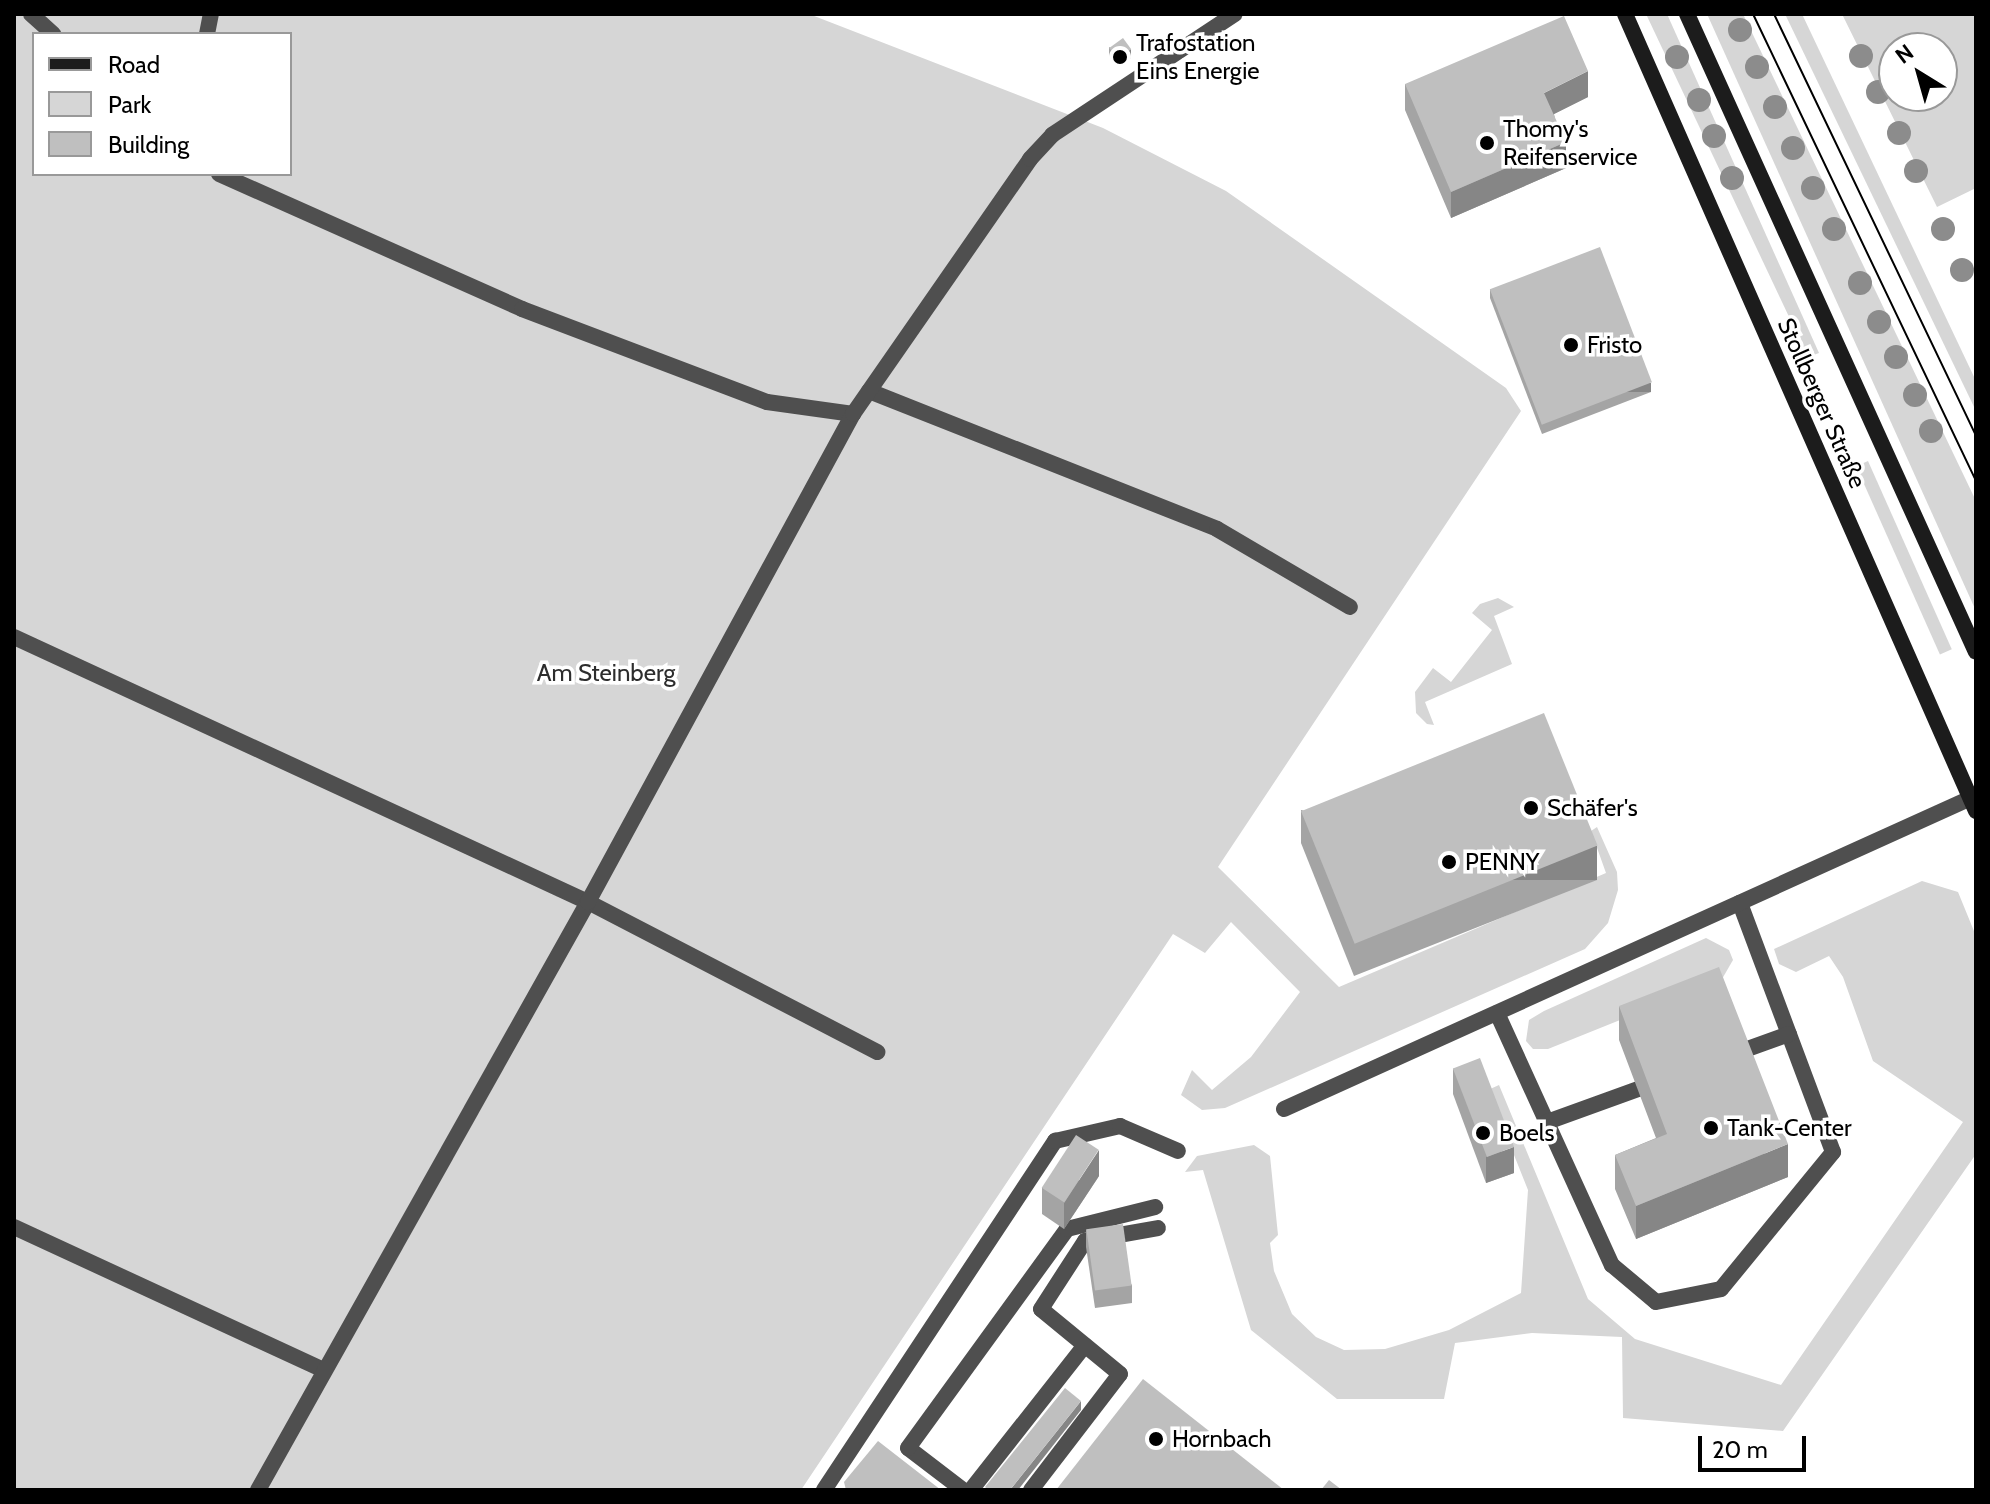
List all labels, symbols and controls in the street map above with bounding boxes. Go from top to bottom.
place label: Trafostation Eins Energie [1136,29,1260,85]
legend [32,32,292,176]
north arrow [1878,32,1958,112]
text: N [1890,39,1919,69]
marker: Trafostation Eins Energie [1111,48,1129,66]
text: Road [108,50,160,79]
text: Park [108,90,151,119]
place label: Thomy's Reifenservice [1503,115,1638,171]
text: Building [108,130,189,159]
marker: Thomy's Reifenservice [1478,134,1496,152]
street label: Stollberger Straße [1772,313,1872,493]
place label: Fristo [1587,331,1642,359]
marker: Fristo [1562,336,1580,354]
park label: Am Steinberg [537,659,675,687]
place label: Schäfer's [1547,794,1638,822]
marker: Schäfer's [1522,799,1540,817]
place label: PENNY [1465,848,1539,876]
marker: PENNY [1440,853,1458,871]
place label: Tank-Center [1727,1114,1852,1142]
place label: Boels [1499,1119,1554,1147]
marker: Tank-Center [1702,1119,1720,1137]
marker: Boels [1474,1124,1492,1142]
scale bar [1702,1420,1810,1470]
place label: Hornbach [1172,1425,1272,1453]
marker: Hornbach [1147,1430,1165,1448]
text: 20 m [1712,1435,1768,1464]

